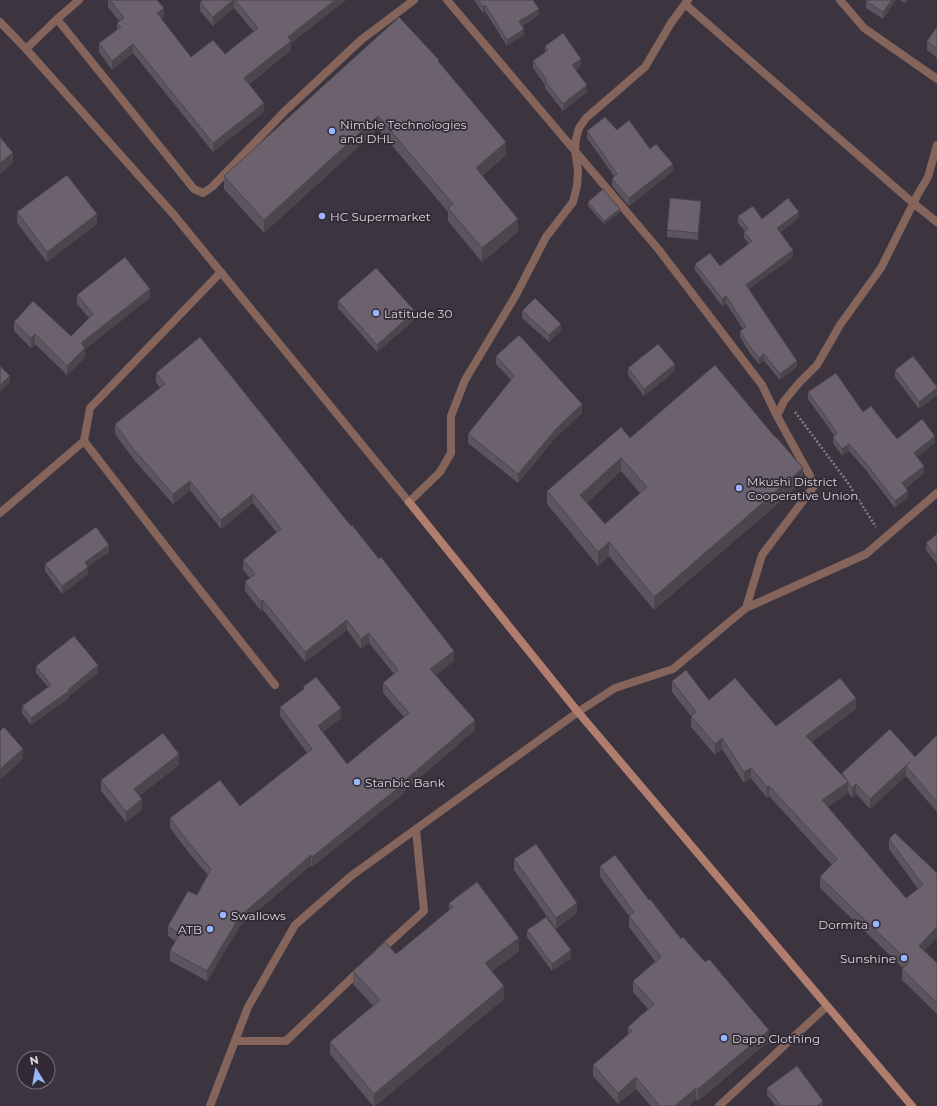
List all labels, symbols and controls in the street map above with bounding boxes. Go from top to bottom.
place label: Nimble Technologies and DHL [340,117,467,146]
marker: Nimble Technologies and DHL [327,126,337,136]
place label: HC Supermarket [330,209,431,224]
marker: HC Supermarket [317,211,327,221]
place label: Latitude 30 [384,306,452,321]
marker: Latitude 30 [371,308,381,318]
place label: Mkushi District Cooperative Union [747,474,858,503]
marker: Mkushi District Cooperative Union [734,483,744,493]
place label: Stanbic Bank [365,775,446,790]
marker: Stanbic Bank [352,777,362,787]
place label: Swallows [231,908,286,923]
marker: Swallows [218,910,228,920]
place label: Dormita [818,917,868,932]
marker: Dormita [871,919,881,929]
place label: ATB [178,922,202,937]
marker: ATB [205,924,215,934]
place label: Sunshine [840,951,896,966]
marker: Sunshine [899,953,909,963]
place label: Dapp Clothing [732,1031,820,1046]
marker: Dapp Clothing [719,1033,729,1043]
north arrow [16,1050,56,1090]
text: N [28,1052,40,1068]

